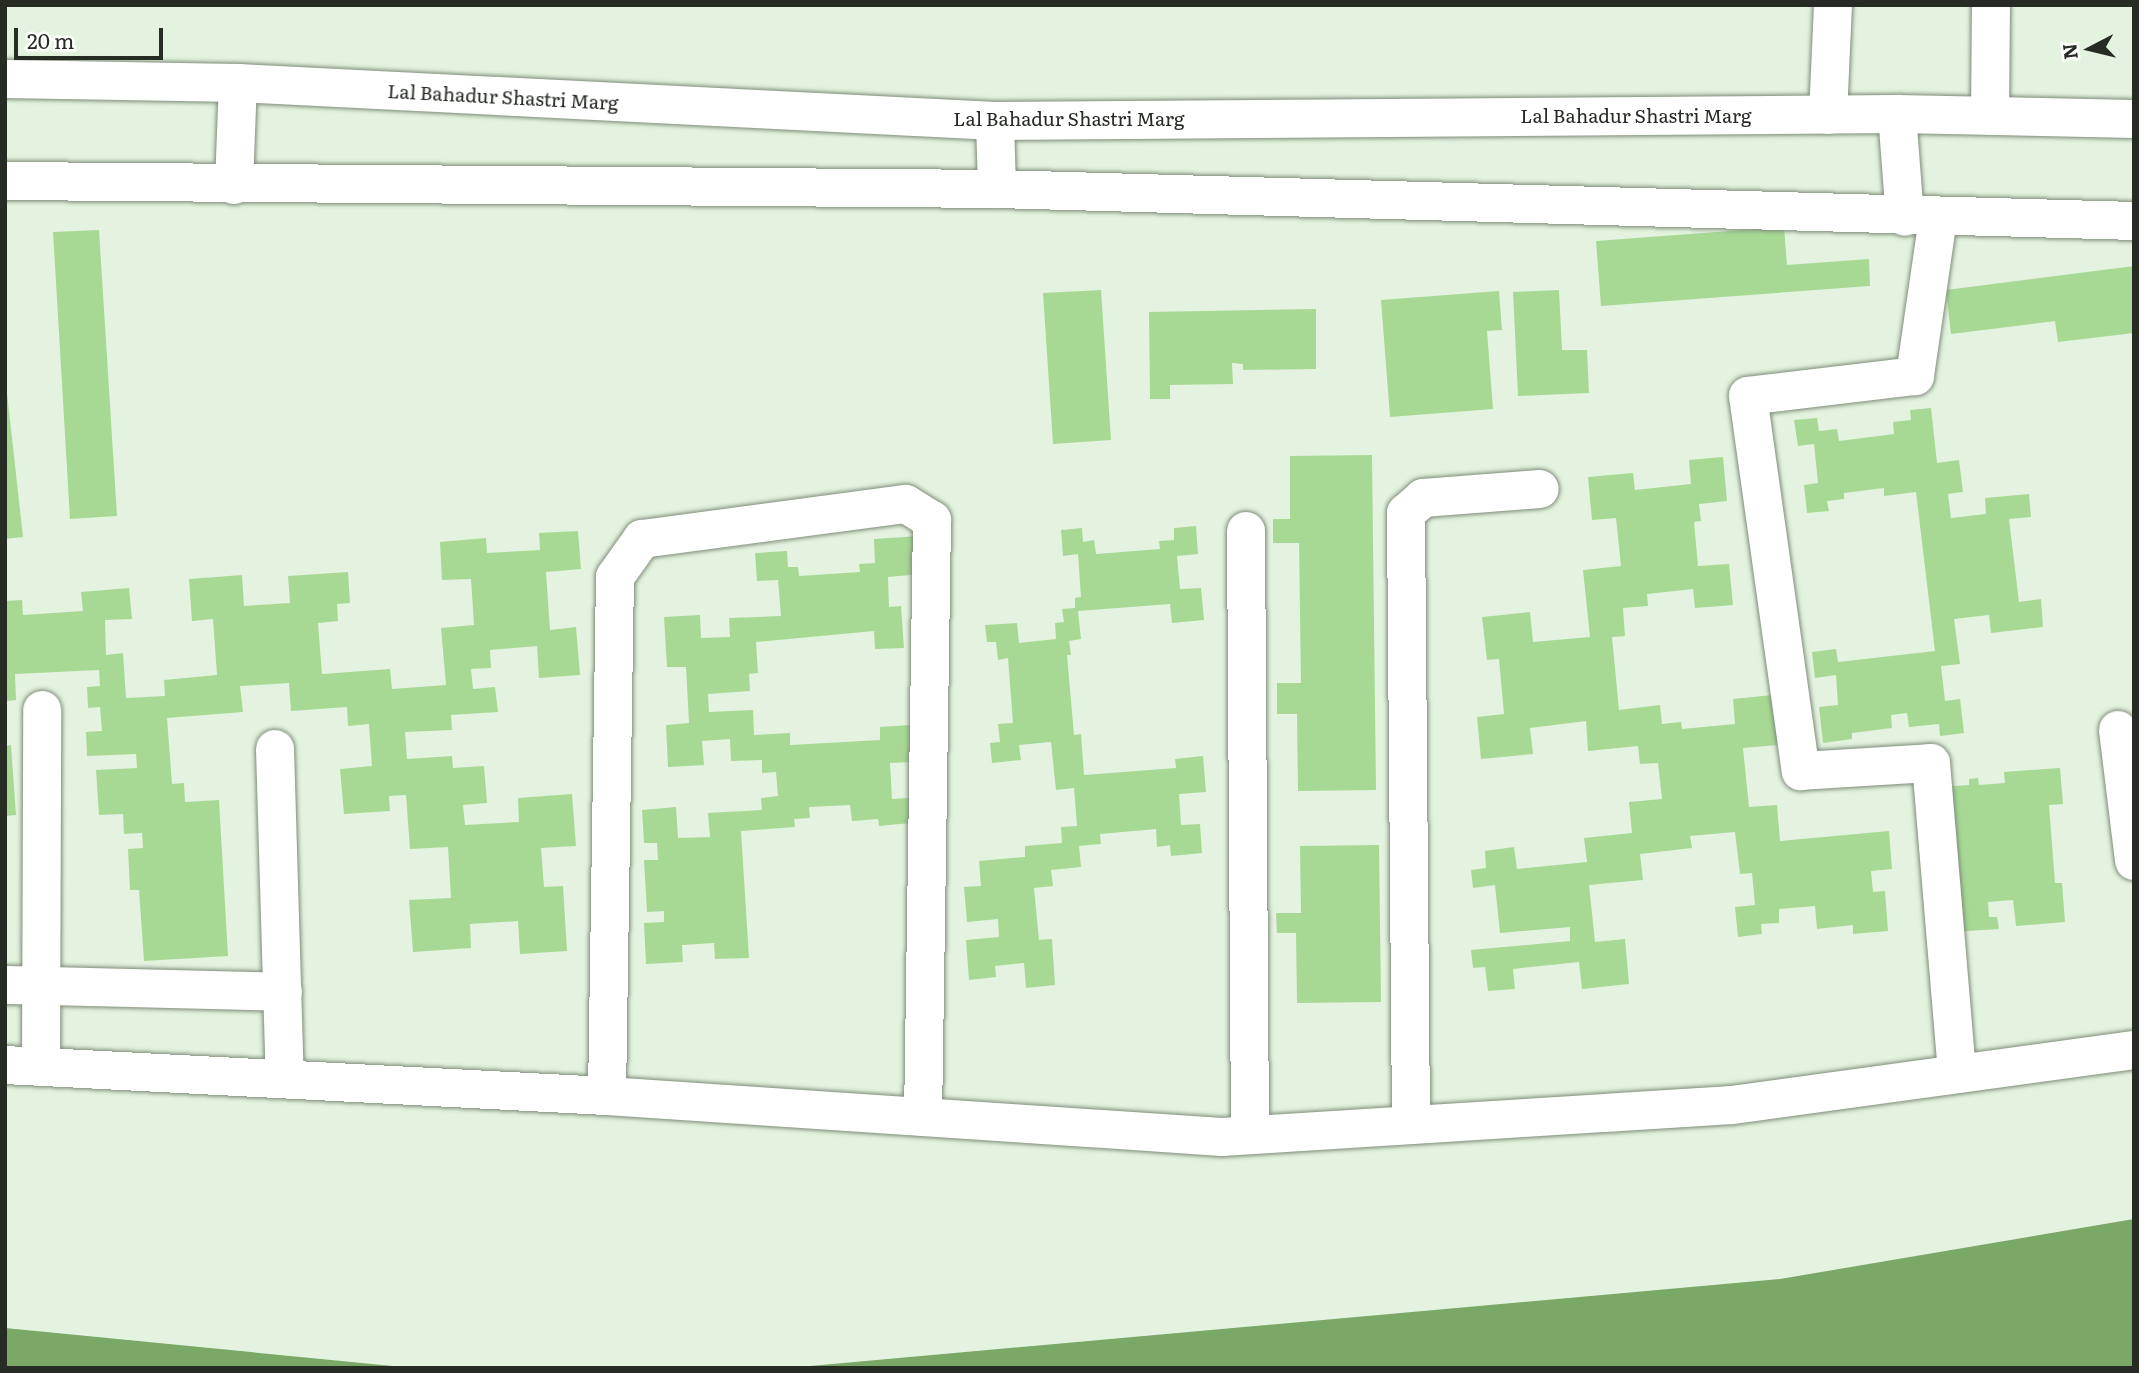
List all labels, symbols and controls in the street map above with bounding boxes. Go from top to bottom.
scale bar [18,14,166,58]
north arrow [2055,14,2125,84]
text: 20 m [27,24,74,55]
text: N [2054,42,2084,61]
street label: Lal Bahadur Shastri Marg [387,80,619,114]
street label: Lal Bahadur Shastri Marg [1520,105,1752,127]
street label: Lal Bahadur Shastri Marg [953,108,1185,130]

